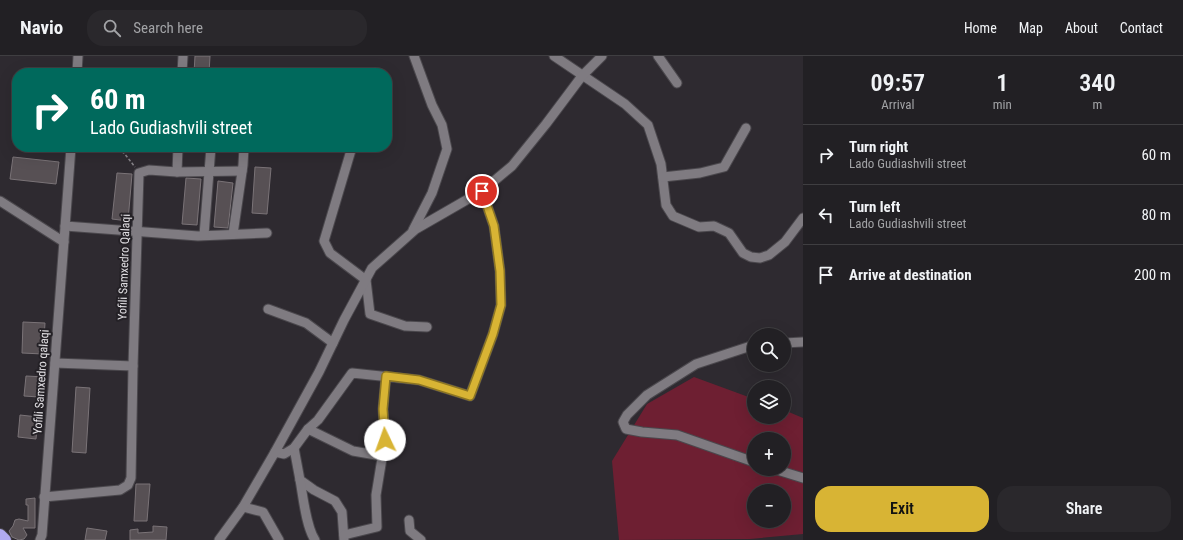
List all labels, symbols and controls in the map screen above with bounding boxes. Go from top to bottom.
search box [87,10,367,46]
text: Navio [20,16,63,39]
icon: search [101,17,123,39]
text: Search here [133,19,203,37]
text: Home [964,20,997,36]
text: Map [1019,20,1043,36]
text: About [1065,20,1098,36]
text: Contact [1120,20,1163,36]
text: 09:57 [871,69,925,97]
text: 1 [996,69,1008,97]
text: 340 [1079,69,1115,97]
text: 60 m [90,83,146,116]
icon: right [24,84,76,136]
text: Arrival [881,97,914,112]
text: min [993,97,1012,112]
text: m [1092,97,1102,112]
text: Lado Gudiashvili street [90,117,252,138]
text: Turn right [849,138,908,156]
icon: right [815,144,837,166]
text: 60 m [1141,146,1171,164]
text: Lado Gudiashvili street [849,156,966,171]
pin [465,174,499,208]
icon: arrive [471,180,493,202]
text: Turn left [849,198,900,216]
icon: left [815,204,837,226]
text: 80 m [1141,206,1171,224]
street label: Yofili Samxedro Qalaqi [115,214,133,320]
text: Lado Gudiashvili street [849,216,966,231]
icon: arrive [815,264,837,286]
text: Arrive at destination [849,266,972,284]
text: 200 m [1134,266,1171,284]
map controls [747,328,791,528]
button: search [747,328,791,372]
street label: Yofili Samxedro qalaqi [30,329,52,435]
button: layers [747,380,791,424]
position arrow [364,419,406,461]
button: + [747,432,791,476]
button: − [747,484,791,528]
button: Exit [815,486,989,532]
button: Share [997,486,1171,532]

